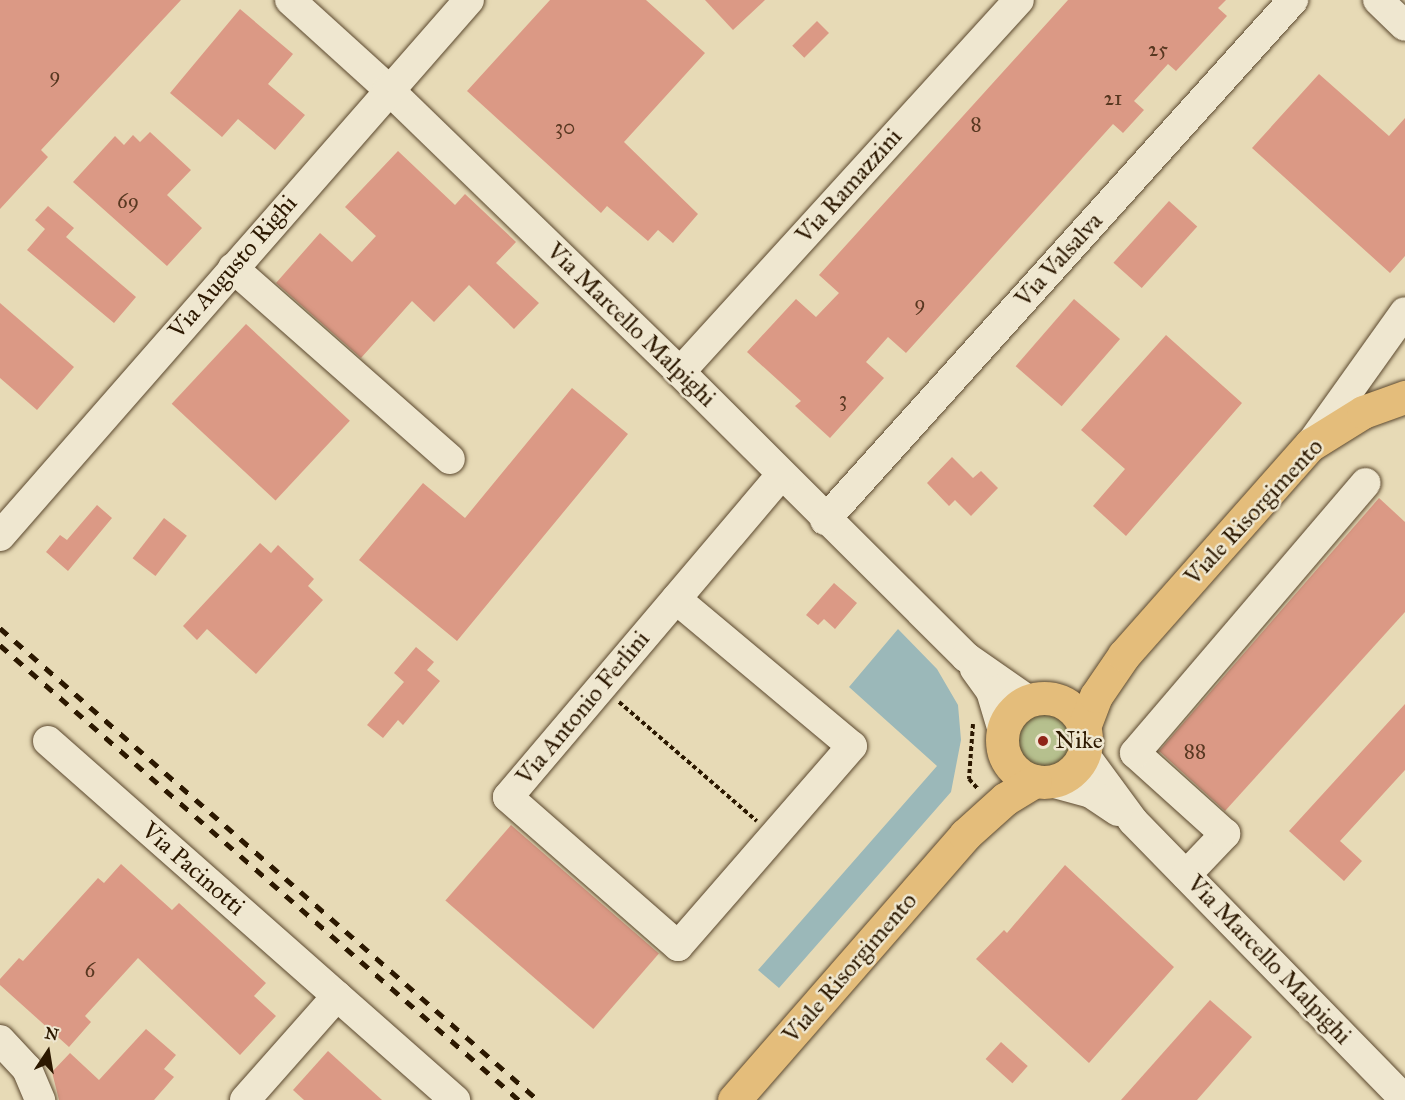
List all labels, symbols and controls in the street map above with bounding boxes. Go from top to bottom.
house number: 25 [1148,36,1168,62]
house number: 9 [49,62,61,88]
house number: 21 [1104,85,1122,111]
house number: 8 [970,111,982,137]
house number: 30 [555,114,575,140]
street label: Via Ramazzini [790,123,908,249]
house number: 69 [117,188,139,214]
street label: Via Augusto Righi [163,189,303,345]
street label: Via Valsalva [1009,207,1109,313]
street label: Via Marcello Malpighi [540,237,722,413]
house number: 9 [914,290,926,316]
house number: 3 [839,386,847,412]
street label: Viale Risorgimento [1179,433,1329,591]
street label: Via Antonio Ferlini [510,625,656,791]
place label: Nike [1055,727,1103,755]
marker: Nike [1036,734,1050,748]
house number: 88 [1184,738,1206,764]
street label: Via Pacinotti [135,816,251,922]
street label: Via Marcello Malpighi [1181,869,1357,1051]
street label: Viale Risorgimento [777,887,923,1049]
house number: 6 [85,957,95,983]
north arrow [18,1022,78,1082]
text: N [43,1023,60,1045]

